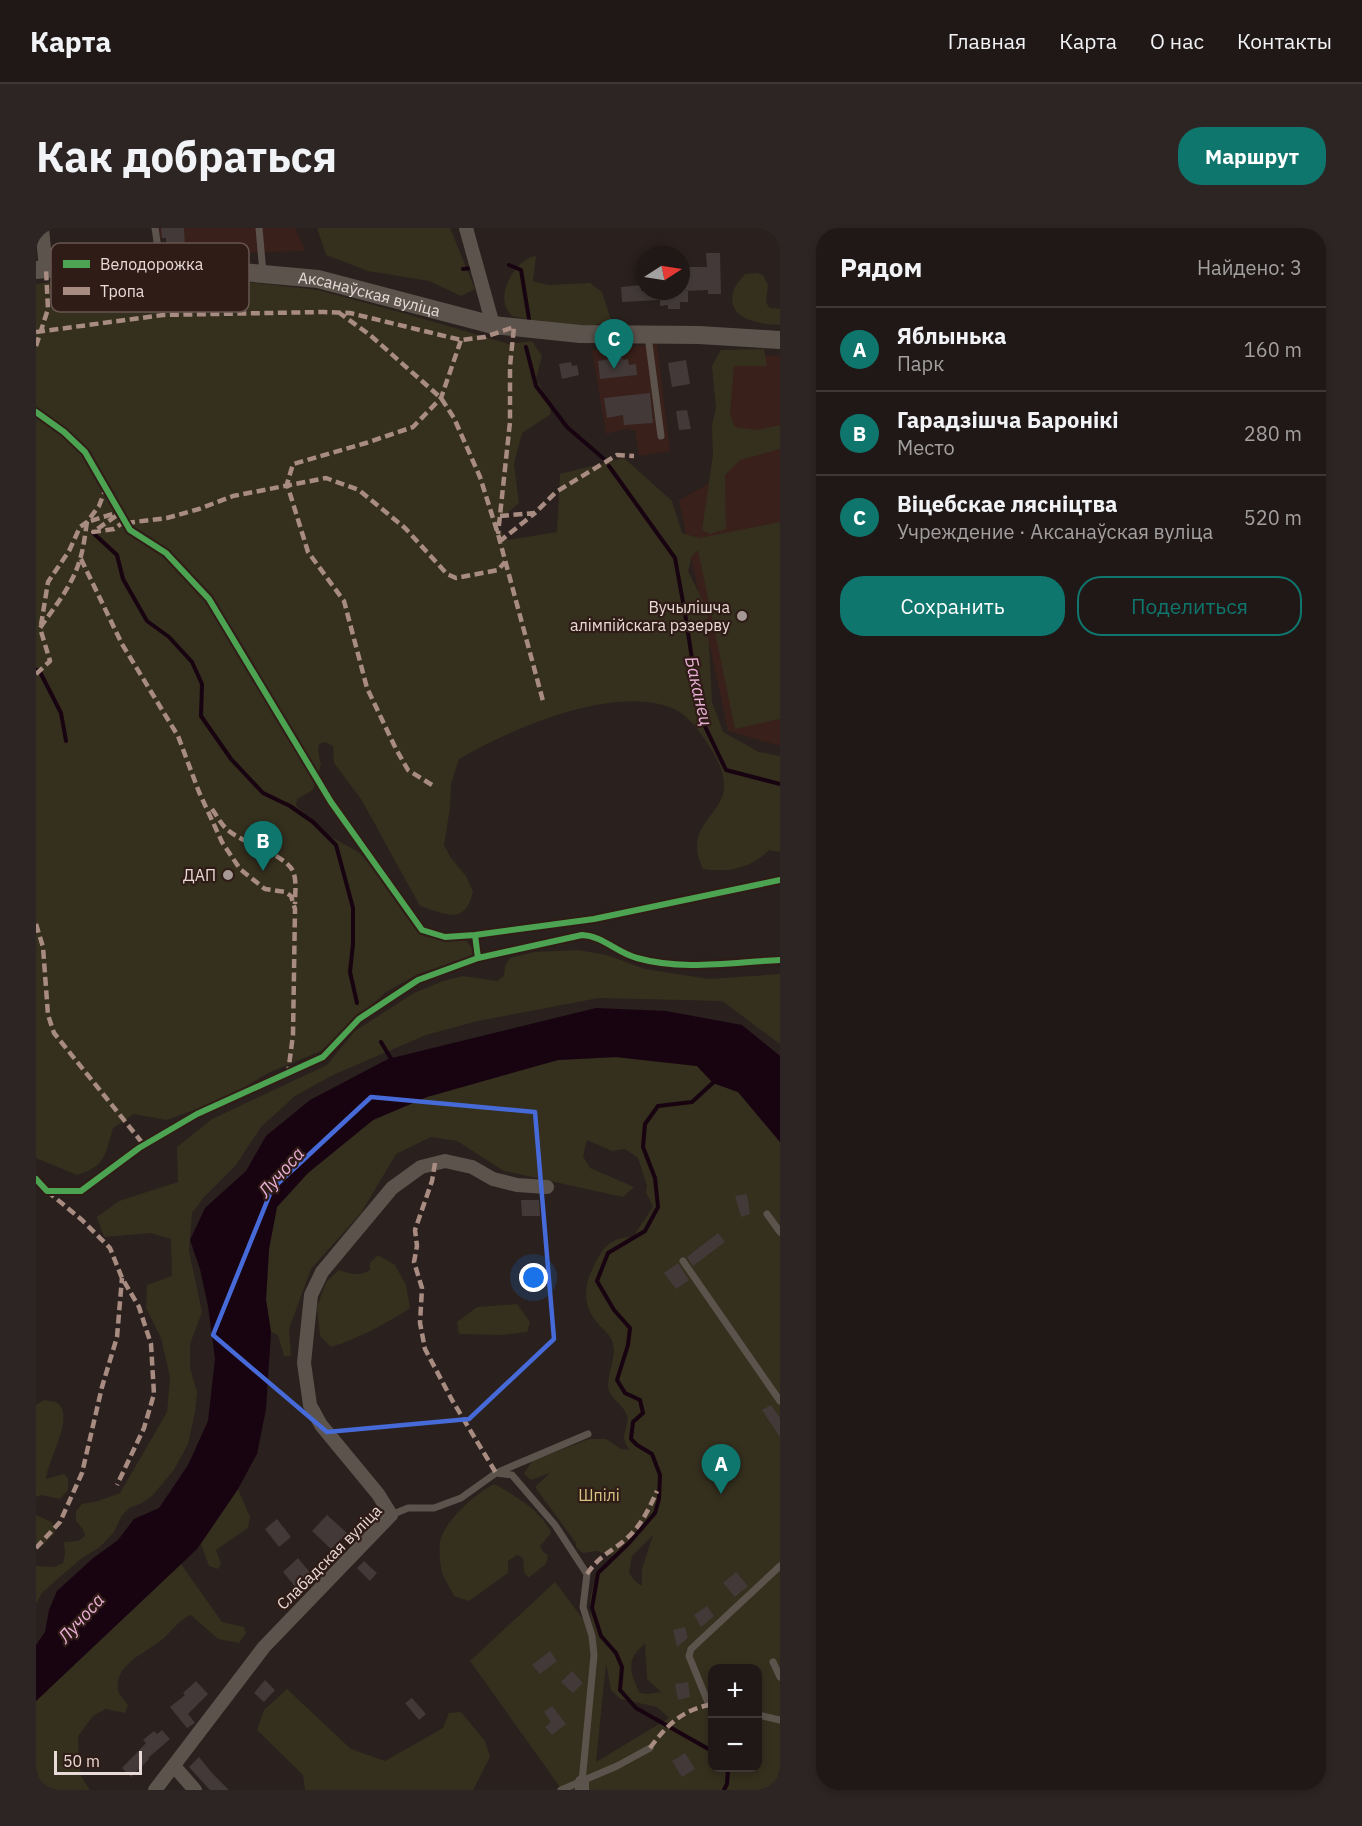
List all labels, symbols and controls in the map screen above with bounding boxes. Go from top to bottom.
text: Карта [30,23,111,60]
text: Главная [948,27,1026,55]
text: Карта [1059,27,1117,55]
text: О нас [1150,27,1204,55]
text: Контакты [1237,27,1332,55]
button: Маршрут [1178,127,1326,185]
text: Как добраться [36,129,337,184]
legend [51,243,249,312]
north arrow [636,246,690,300]
text: Рядом [840,250,922,284]
text: Велодорожка [100,254,204,274]
text: Найдено: 3 [1197,254,1302,281]
street label: Аксанаўская вуліца [297,267,443,321]
text: Тропа [100,281,145,301]
pin: C [594,320,634,369]
text: Яблынька [897,321,1007,350]
text: A [853,336,866,363]
text: 160 m [1244,336,1302,363]
text: Парк [897,350,944,377]
text: Гарадзішча Баронікі [897,405,1119,434]
text: B [853,420,866,447]
text: 280 m [1244,420,1302,447]
text: Место [897,434,955,461]
text: Віцебскае лясніцтва [897,489,1118,518]
text: C [853,504,866,531]
text: 520 m [1244,504,1302,531]
text: Учреждение · Аксанаўская вуліца [897,518,1213,545]
button: Сохранить [840,576,1065,636]
button: Поделиться [1077,576,1302,636]
place label: Вучылішча алімпійскага рэзерву [570,597,730,635]
marker: Вучылішча алімпійскага рэзерву [735,609,749,623]
water label: Баканец [680,654,718,728]
pin: B [244,822,282,871]
place label: ДАП [183,865,216,885]
marker: ДАП [221,868,235,882]
water label: Лучоса [252,1142,309,1203]
your location [519,1263,548,1292]
pin: A [702,1444,740,1494]
park label: Шпілі [578,1485,620,1505]
street label: Слабадская вуліца [272,1500,386,1614]
water label: Лучоса [52,1588,109,1648]
map controls [708,1664,762,1772]
button: + [708,1664,762,1718]
button: − [708,1718,762,1772]
scale bar [54,1748,142,1776]
text: 50 m [63,1751,100,1771]

